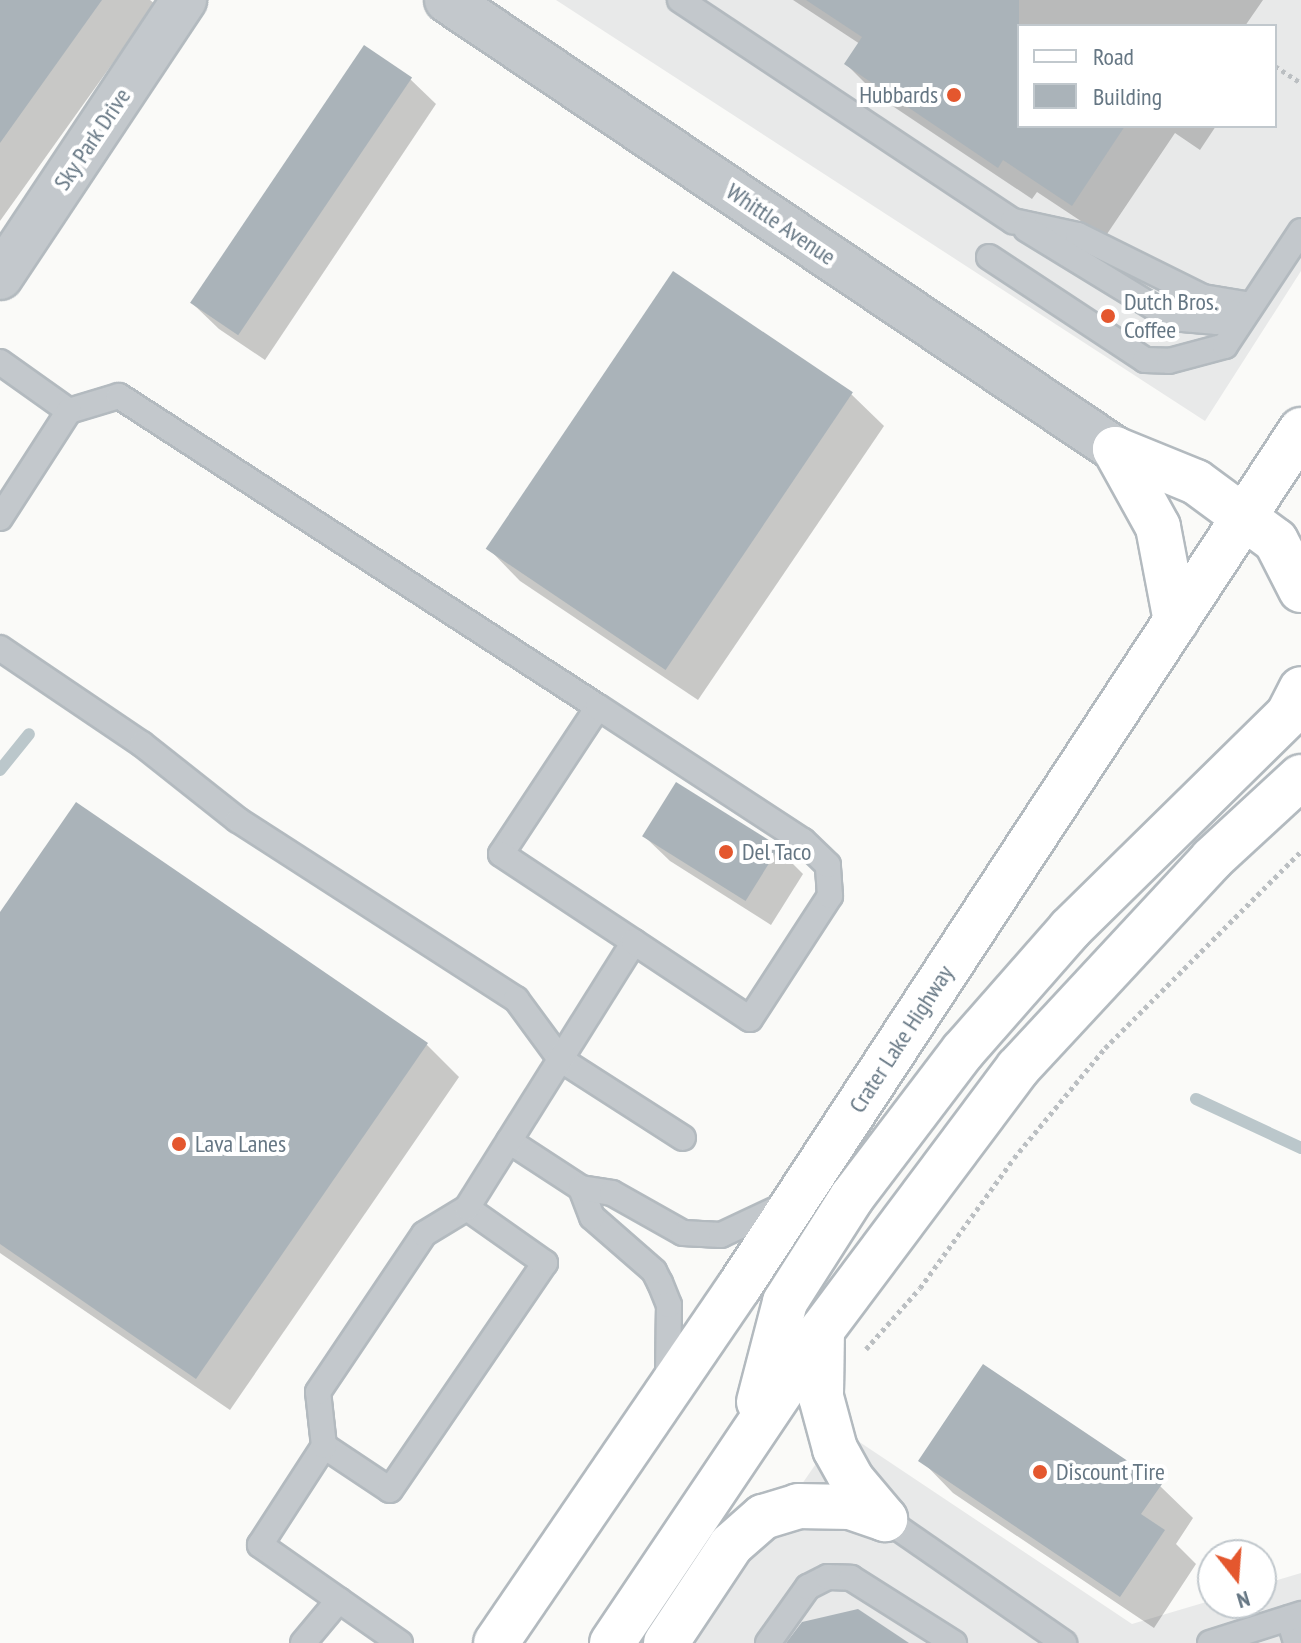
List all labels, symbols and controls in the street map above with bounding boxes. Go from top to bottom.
legend [1017,24,1277,128]
text: Road [1093,41,1134,72]
place label: Hubbards [859,81,938,109]
text: Building [1093,81,1162,112]
street label: Sky Park Drive [47,82,137,196]
marker: Hubbards [945,86,963,104]
street label: Whittle Avenue [721,177,841,271]
place label: Dutch Bros. Coffee [1124,288,1218,344]
marker: Dutch Bros. Coffee [1099,307,1117,325]
place label: Del Taco [742,838,812,866]
marker: Del Taco [717,843,735,861]
street label: Crater Lake Highway [843,960,959,1118]
place label: Lava Lanes [195,1130,286,1158]
marker: Lava Lanes [170,1135,188,1153]
place label: Discount Tire [1056,1458,1165,1486]
marker: Discount Tire [1031,1463,1049,1481]
north arrow [1197,1539,1277,1619]
text: N [1234,1585,1253,1615]

